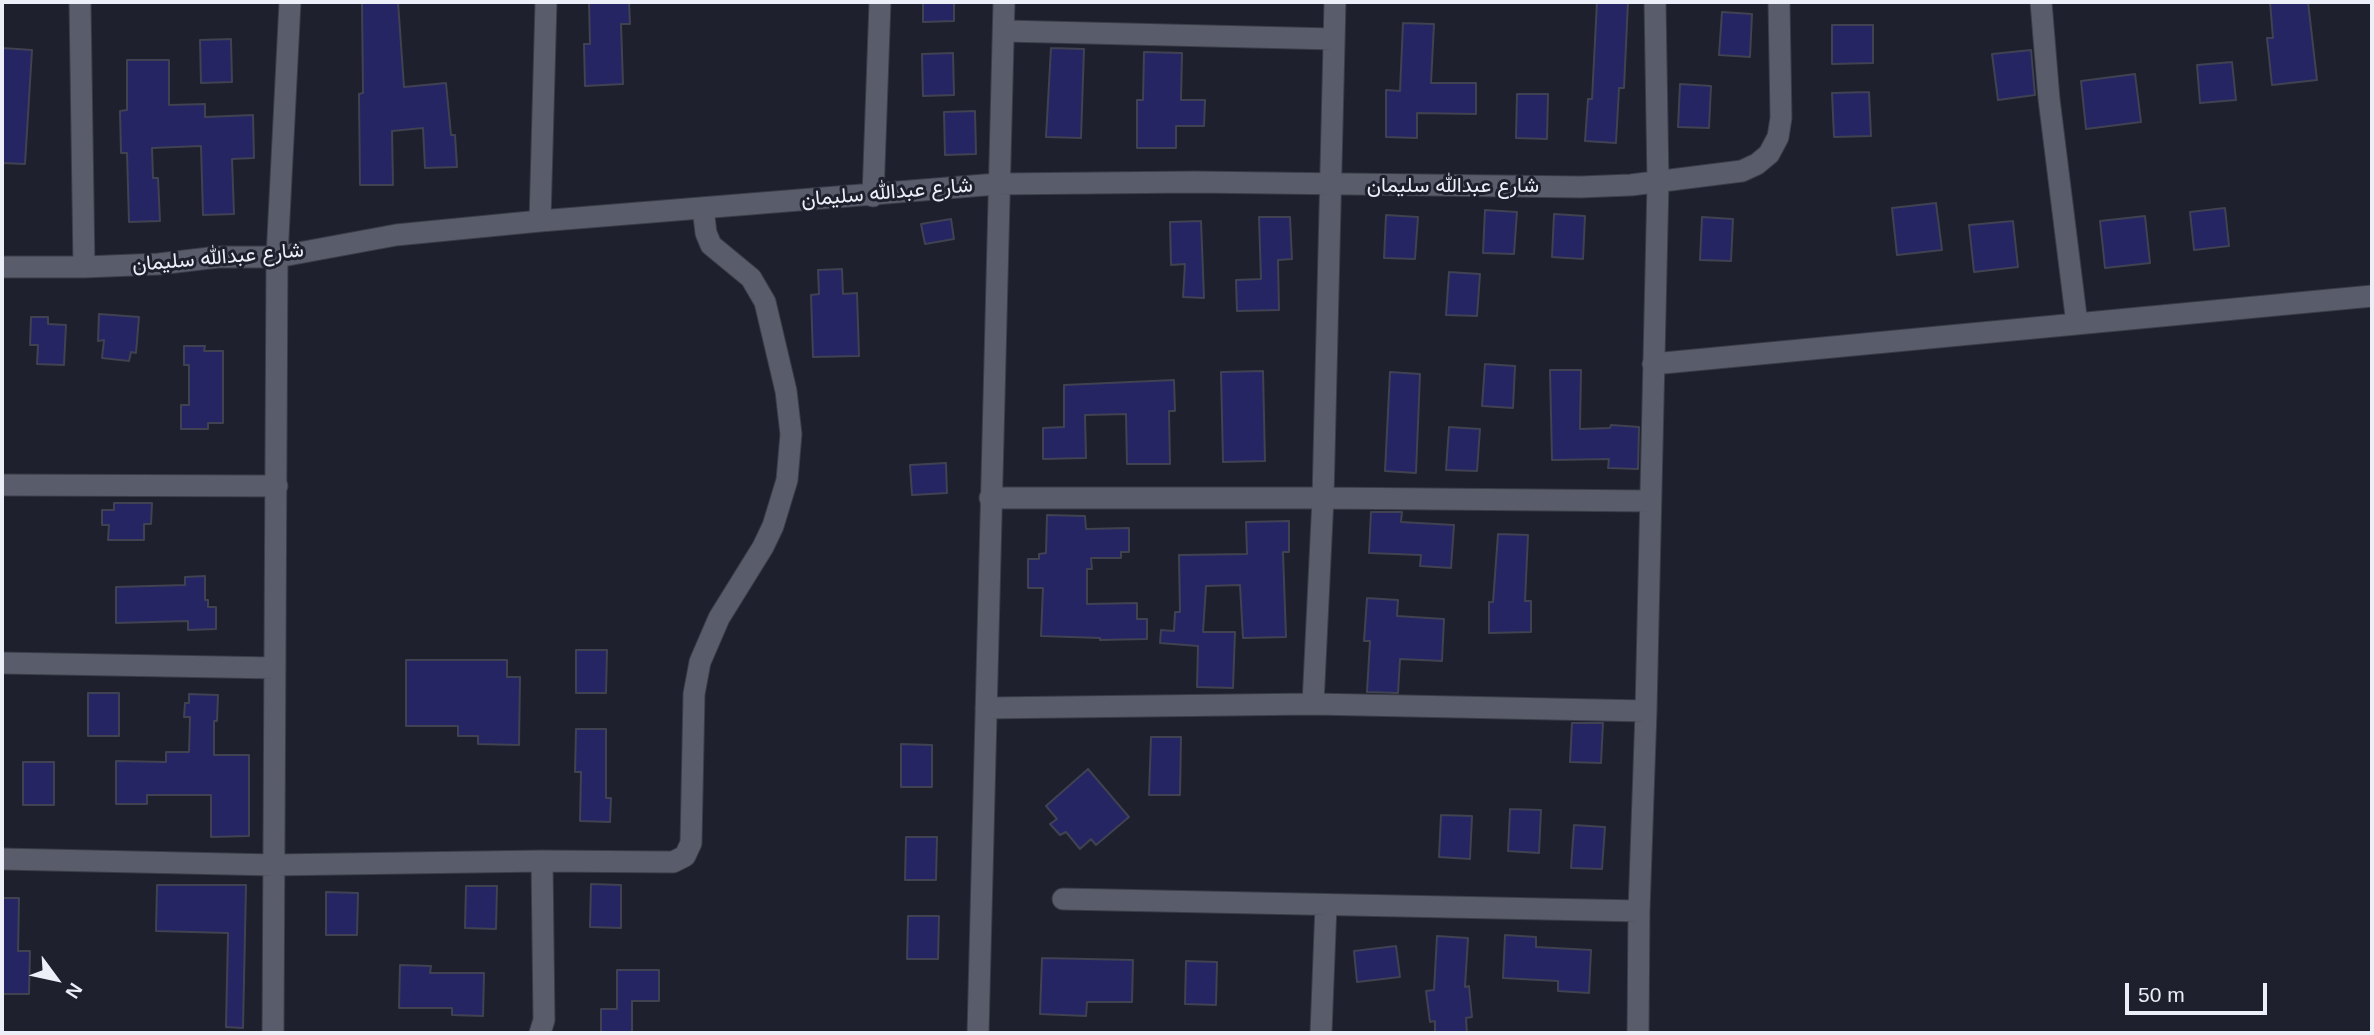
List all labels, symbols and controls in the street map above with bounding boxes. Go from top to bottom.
street label: شارع عبدالله سليمان [800,173,974,213]
street label: شارع عبدالله سليمان [1367,173,1539,199]
street label: شارع عبدالله سليمان [131,238,305,278]
north arrow [21,944,91,1014]
scale bar [2129,968,2271,1012]
text: N [61,979,87,1002]
text: 50 m [2138,983,2185,1006]

